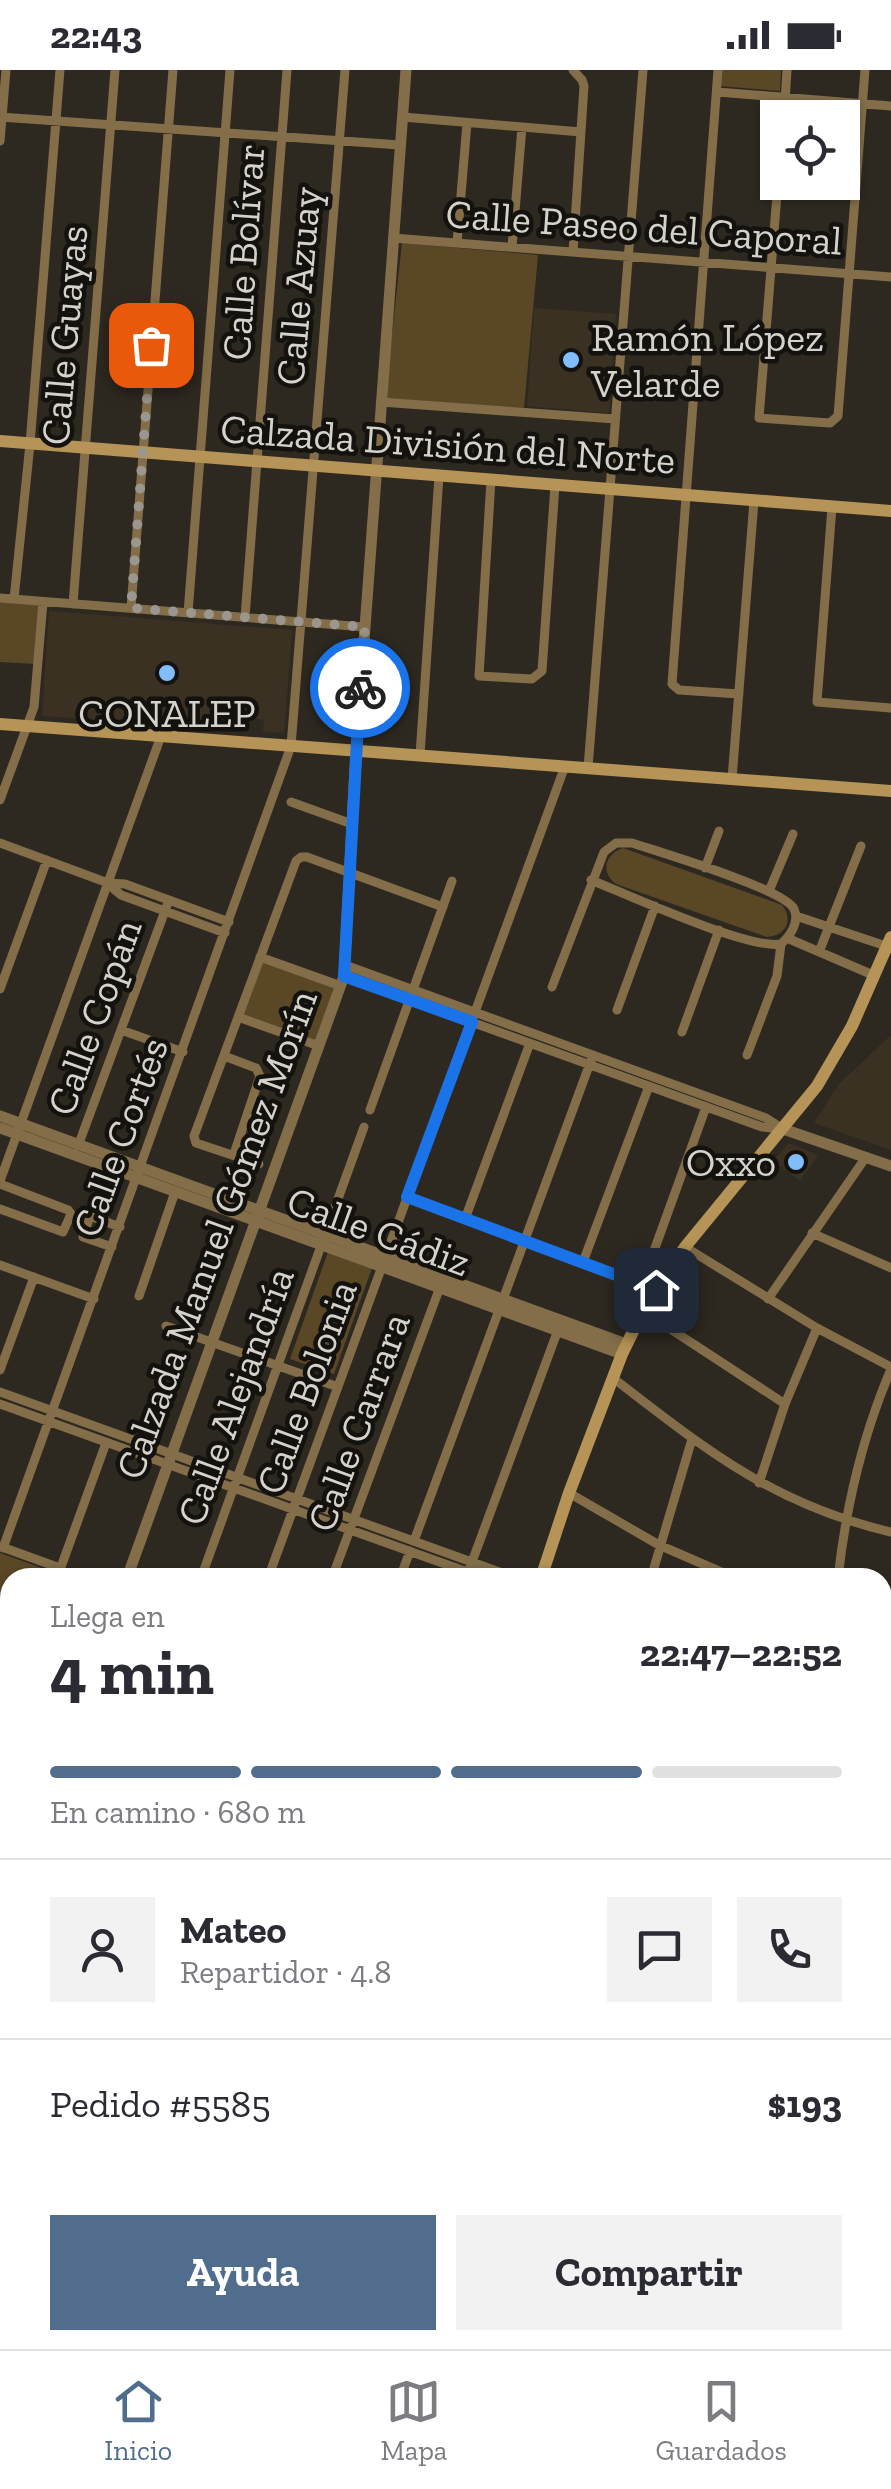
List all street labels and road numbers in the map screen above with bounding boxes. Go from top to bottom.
street label: Calle Bolívar [211,142,275,362]
street label: Calle Azuay [265,184,331,387]
street label: Calle Paseo del Caporal [444,189,844,265]
street label: Calle Guayas [30,223,98,447]
street label: Calzada División del Norte [219,404,677,484]
street label: Calle Copán [36,912,152,1121]
street label: Calzada Manuel Gómez Morín [105,983,327,1485]
street label: Calle Cortés [62,1031,178,1243]
street label: Calle Cádiz [281,1176,477,1286]
street label: Calle Alejandría [166,1261,304,1531]
street label: Calle Bolonia [245,1274,367,1500]
street label: Calle Carrara [296,1306,420,1538]

